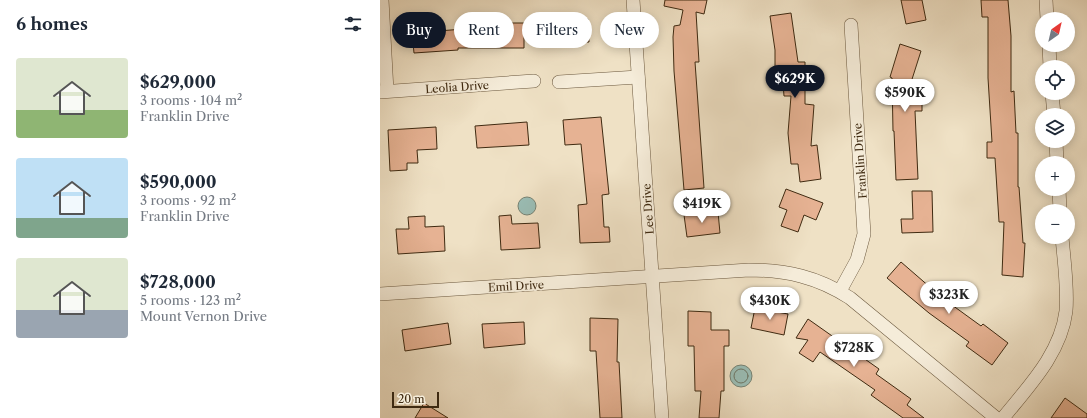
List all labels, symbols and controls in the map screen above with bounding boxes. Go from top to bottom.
chip: Buy [392,12,446,48]
chip: Rent [454,12,514,48]
chip: Filters [522,12,592,48]
chip: New [600,12,659,48]
north arrow [1035,12,1075,52]
map controls [1035,12,1075,244]
icon: filters [342,13,364,35]
text: 6 homes [16,14,88,34]
button: locate [1035,60,1075,100]
pin: $629K [767,65,823,99]
text: $629K [775,70,815,86]
text: $629,000 [140,72,216,92]
icon: home [48,74,96,122]
street label: Leolia Drive [425,78,489,96]
pin: $590K [877,79,933,113]
text: $590K [885,84,925,100]
text: 3 rooms · 104 m² [140,92,242,108]
text: Franklin Drive [140,108,230,124]
button: layers [1035,108,1075,148]
street label: Franklin Drive [850,123,870,199]
button: + [1035,156,1075,196]
text: $590,000 [140,172,217,192]
icon: home [48,174,96,222]
street label: Lee Drive [639,183,657,235]
pin: $419K [674,190,730,224]
text: 3 rooms · 92 m² [140,192,236,208]
text: $419K [683,195,721,211]
button: − [1035,204,1075,244]
text: Franklin Drive [140,208,230,224]
text: $728,000 [140,272,216,292]
icon: home [48,274,96,322]
street label: Emil Drive [488,278,544,294]
pin: $323K [921,281,977,315]
text: $323K [929,286,969,302]
pin: $430K [742,287,798,321]
text: 5 rooms · 123 m² [140,292,241,308]
text: $430K [750,292,790,308]
text: Mount Vernon Drive [140,308,267,324]
pin: $728K [826,334,882,368]
text: $728K [834,339,874,355]
scale bar [392,390,439,409]
text: 20 m [398,392,424,406]

